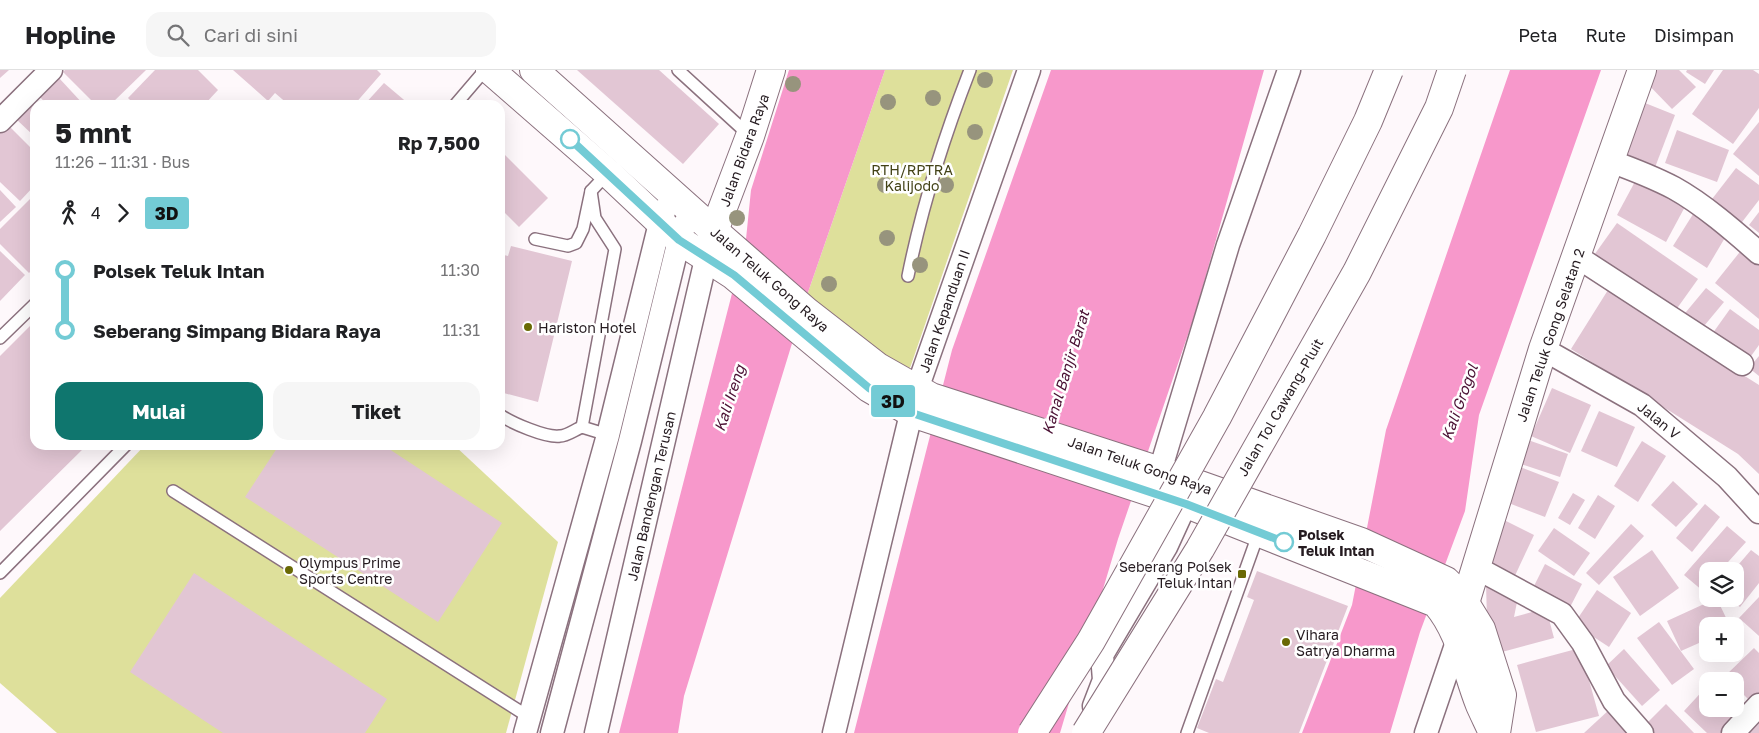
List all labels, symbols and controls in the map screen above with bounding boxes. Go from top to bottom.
search box [146,12,496,57]
text: Hopline [25,20,116,49]
icon: search [164,21,192,49]
text: Cari di sini [204,23,298,46]
text: Peta [1518,24,1558,46]
text: Rute [1586,24,1626,46]
text: Disimpan [1654,24,1734,46]
street label: Jalan Bidara Raya [716,91,772,209]
text: 5 mnt [55,116,132,149]
unlabelled marker [560,129,580,149]
text: Rp 7,500 [398,131,480,154]
text: 11:26 – 11:31 · Bus [55,152,190,172]
park label: RTH/RPTRA Kalijodo [871,161,953,194]
icon: walk [55,199,83,227]
icon: forward [109,199,137,227]
text: 3D [155,202,179,224]
text: 4 [91,203,101,223]
street label: Jalan Teluk Gong Raya [707,223,833,335]
street label: Jalan Teluk Gong Selatan 2 [1512,246,1588,424]
street label: Jalan Kepanduan II [915,247,973,375]
text: Polsek Teluk Intan [93,259,264,282]
text: 11:30 [440,260,480,280]
water label: Kanal Banjir Barat [1038,306,1094,437]
text: Seberang Simpang Bidara Raya [93,319,381,342]
place label: Hariston Hotel [538,319,637,336]
text: 11:31 [443,320,480,340]
marker: Hariston Hotel [522,321,534,333]
street label: Jalan Tol Cawang–Pluit [1234,335,1326,479]
water label: Kali Grogol [1437,360,1482,443]
water label: Kali Ireng [710,361,750,434]
button: Mulai [55,382,263,440]
button: Tiket [273,382,480,440]
line badge: 3D [870,385,916,417]
text: 3D [881,390,905,412]
street label: Jalan V [1634,398,1684,443]
street label: Jalan Bandengan Terusan [623,410,679,582]
street label: Jalan Teluk Gong Raya [1066,432,1214,498]
place label: Polsek Teluk Intan [1298,526,1374,559]
marker: Polsek Teluk Intan [1274,532,1294,552]
place label: Olympus Prime Sports Centre [299,554,401,587]
place label: Seberang Polsek Teluk Intan [1119,558,1232,591]
map controls [1699,562,1744,717]
button: layers [1699,562,1744,607]
marker: Olympus Prime Sports Centre [283,564,295,576]
marker: Seberang Polsek Teluk Intan [1236,568,1248,580]
button: + [1699,617,1744,662]
place label: Vihara Satrya Dharma [1296,626,1395,659]
marker: Vihara Satrya Dharma [1280,636,1292,648]
button: − [1699,672,1744,717]

